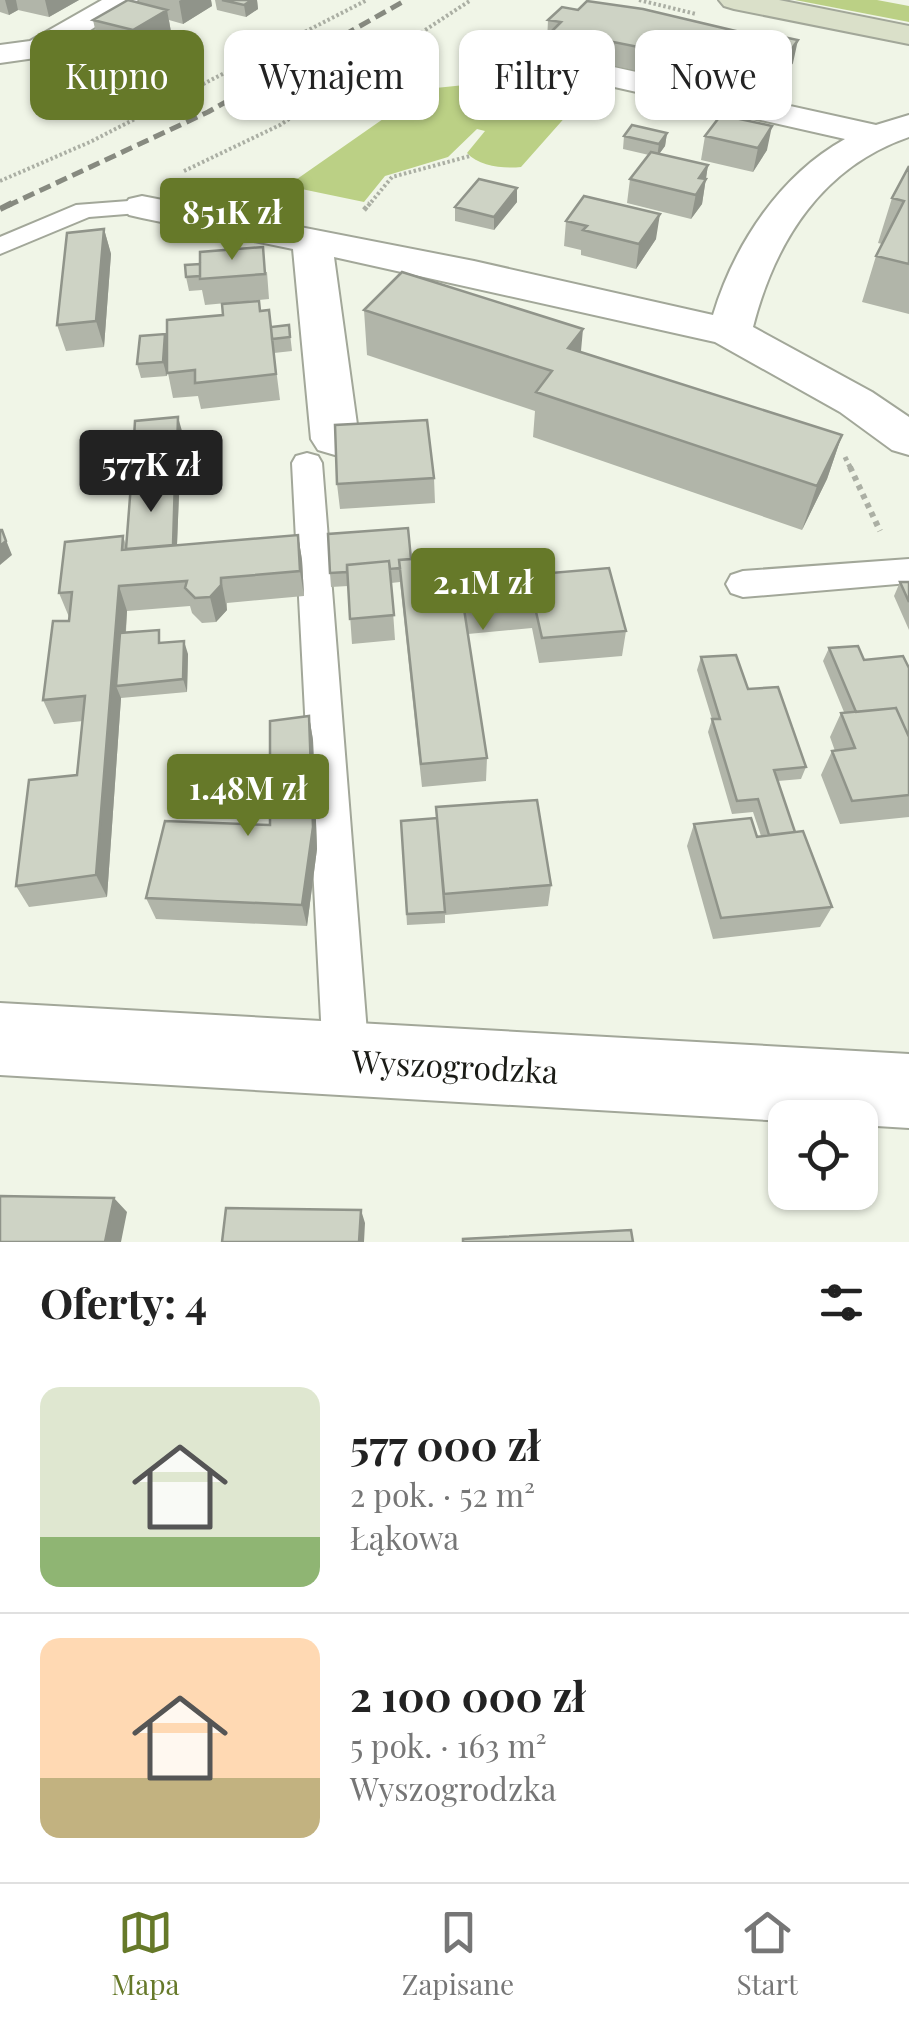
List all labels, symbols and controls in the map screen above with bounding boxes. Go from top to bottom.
chip: Kupno [30,30,204,120]
chip: Wynajem [224,30,439,120]
chip: Filtry [459,30,615,120]
chip: Nowe [635,30,792,120]
pin: 851K zł [140,178,324,263]
text: 851K zł [182,189,282,232]
pin: 577K zł [59,430,243,515]
text: 577K zł [102,441,200,484]
pin: 2.1M zł [391,548,575,633]
text: 2.1M zł [433,559,533,602]
pin: 1.48M zł [145,754,351,839]
text: 1.48M zł [189,765,307,808]
street label: Wyszogrodzka [350,1038,559,1092]
map controls [768,1100,878,1210]
button: locate [768,1100,878,1210]
text: Oferty: 4 [40,1274,207,1330]
icon: filters [814,1275,869,1330]
text: 577 000 zł [350,1416,540,1472]
icon: home [120,1427,240,1547]
text: 2 pok. · 52 m² [350,1472,535,1515]
text: Łąkowa [350,1515,459,1558]
text: 2 100 000 zł [350,1667,585,1723]
icon: home [120,1678,240,1798]
text: 5 pok. · 163 m² [350,1723,547,1766]
text: Wyszogrodzka [350,1766,556,1809]
tab: Mapa [111,1905,180,2002]
tab: Zapisane [402,1905,514,2002]
tab: Start [736,1905,798,2002]

